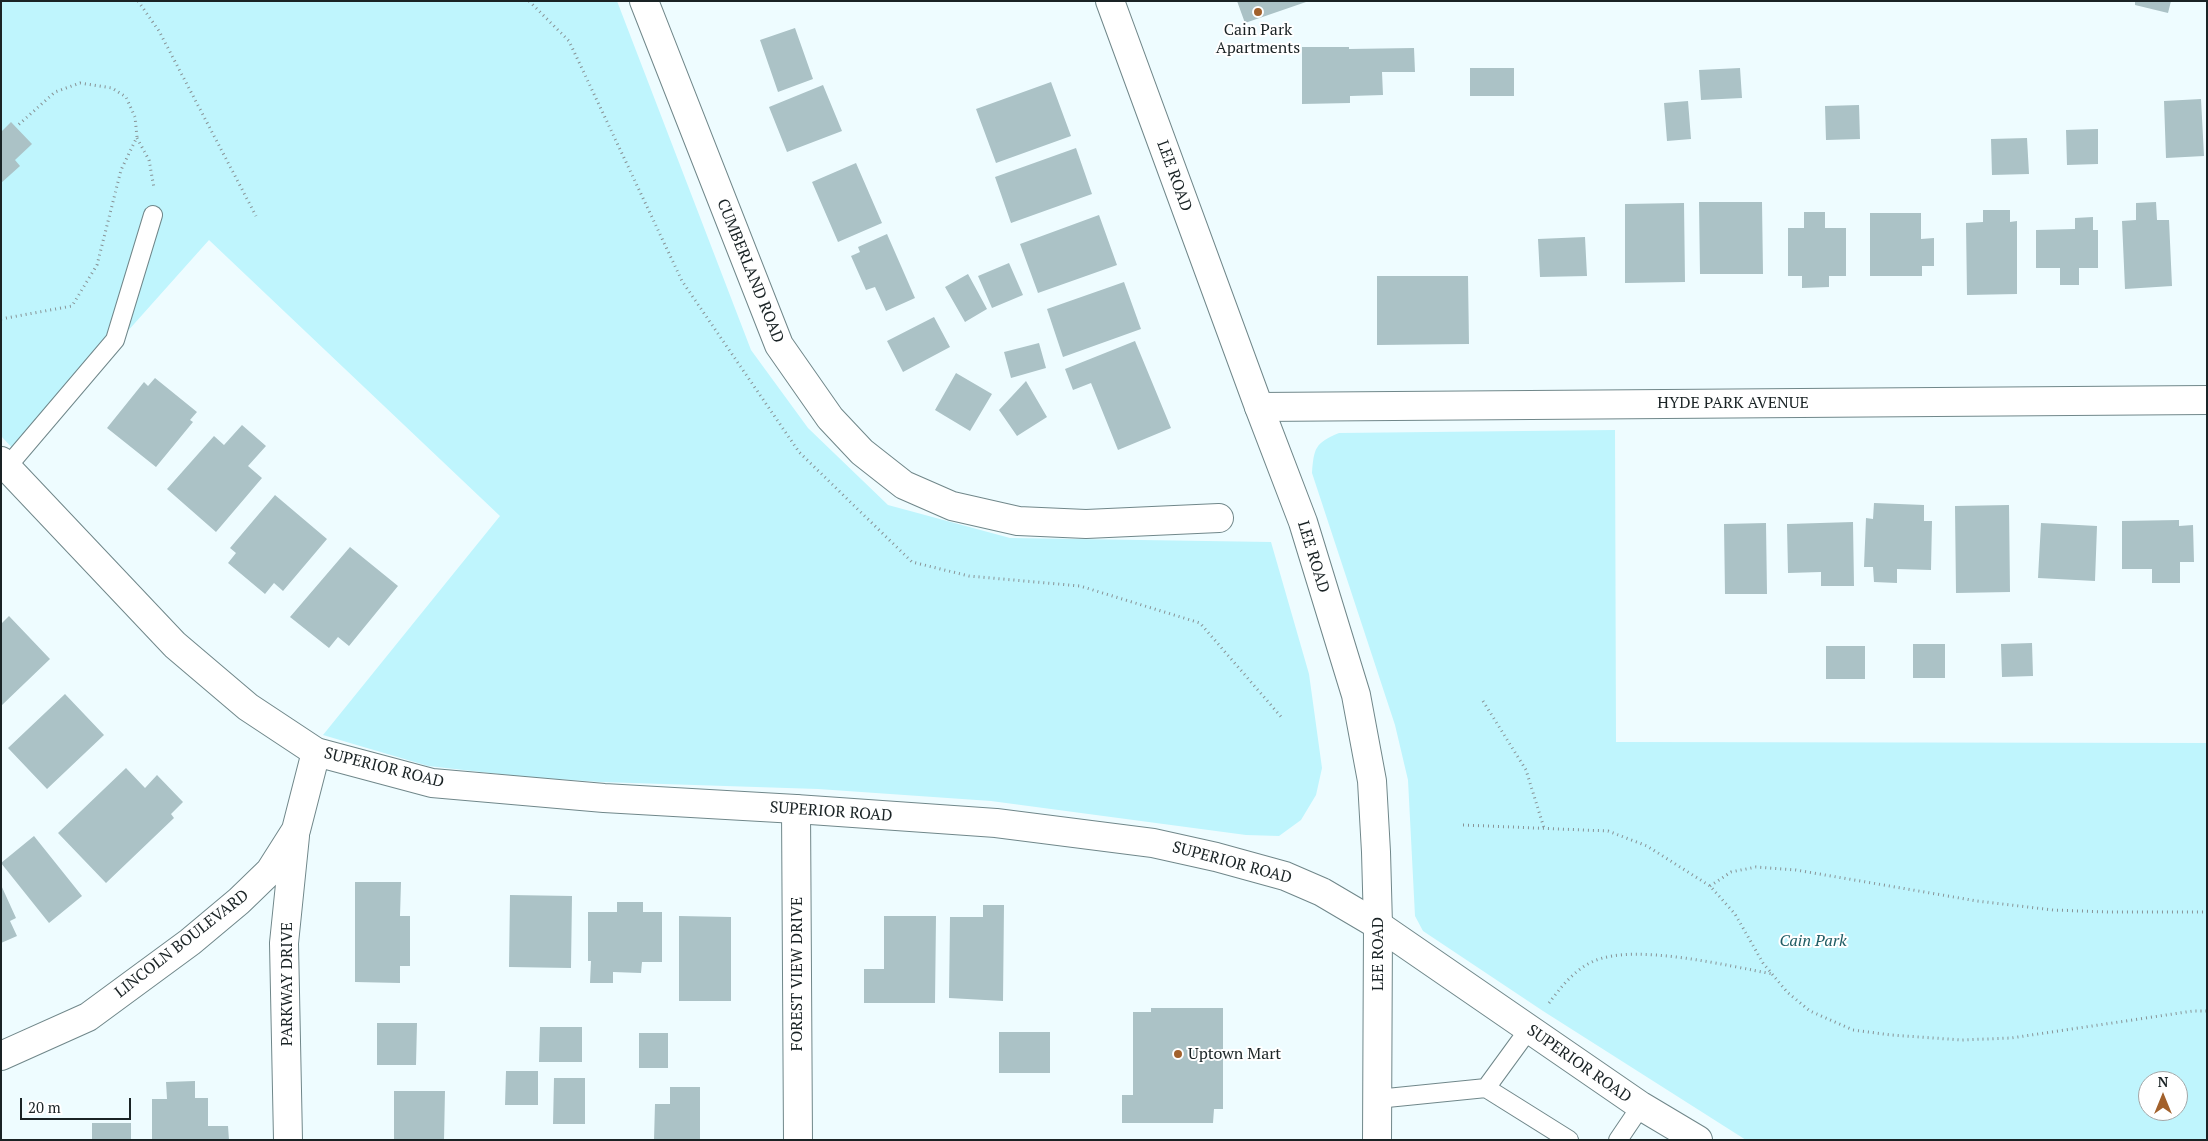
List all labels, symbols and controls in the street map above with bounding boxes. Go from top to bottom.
marker: Cain Park Apartments [1252,6,1264,18]
place label: Cain Park Apartments [1216,20,1300,58]
street label: LEE ROAD [1152,138,1196,214]
street label: CUMBERLAND ROAD [712,196,788,346]
street label: HYDE PARK AVENUE [1657,393,1809,413]
street label: LEE ROAD [1293,519,1333,595]
street label: SUPERIOR ROAD [322,744,446,792]
street label: SUPERIOR ROAD [769,798,893,826]
street label: SUPERIOR ROAD [1170,838,1294,888]
street label: LINCOLN BOULEVARD [111,886,253,1002]
street label: FOREST VIEW DRIVE [787,897,807,1051]
street label: LEE ROAD [1368,917,1388,991]
street label: PARKWAY DRIVE [277,922,297,1046]
park label: Cain Park [1779,931,1847,951]
street label: SUPERIOR ROAD [1523,1021,1635,1107]
place label: Uptown Mart [1188,1044,1281,1064]
marker: Uptown Mart [1172,1048,1184,1060]
north arrow [2138,1071,2188,1121]
text: N [2158,1072,2168,1091]
scale bar [22,1088,134,1120]
text: 20 m [28,1097,61,1117]

